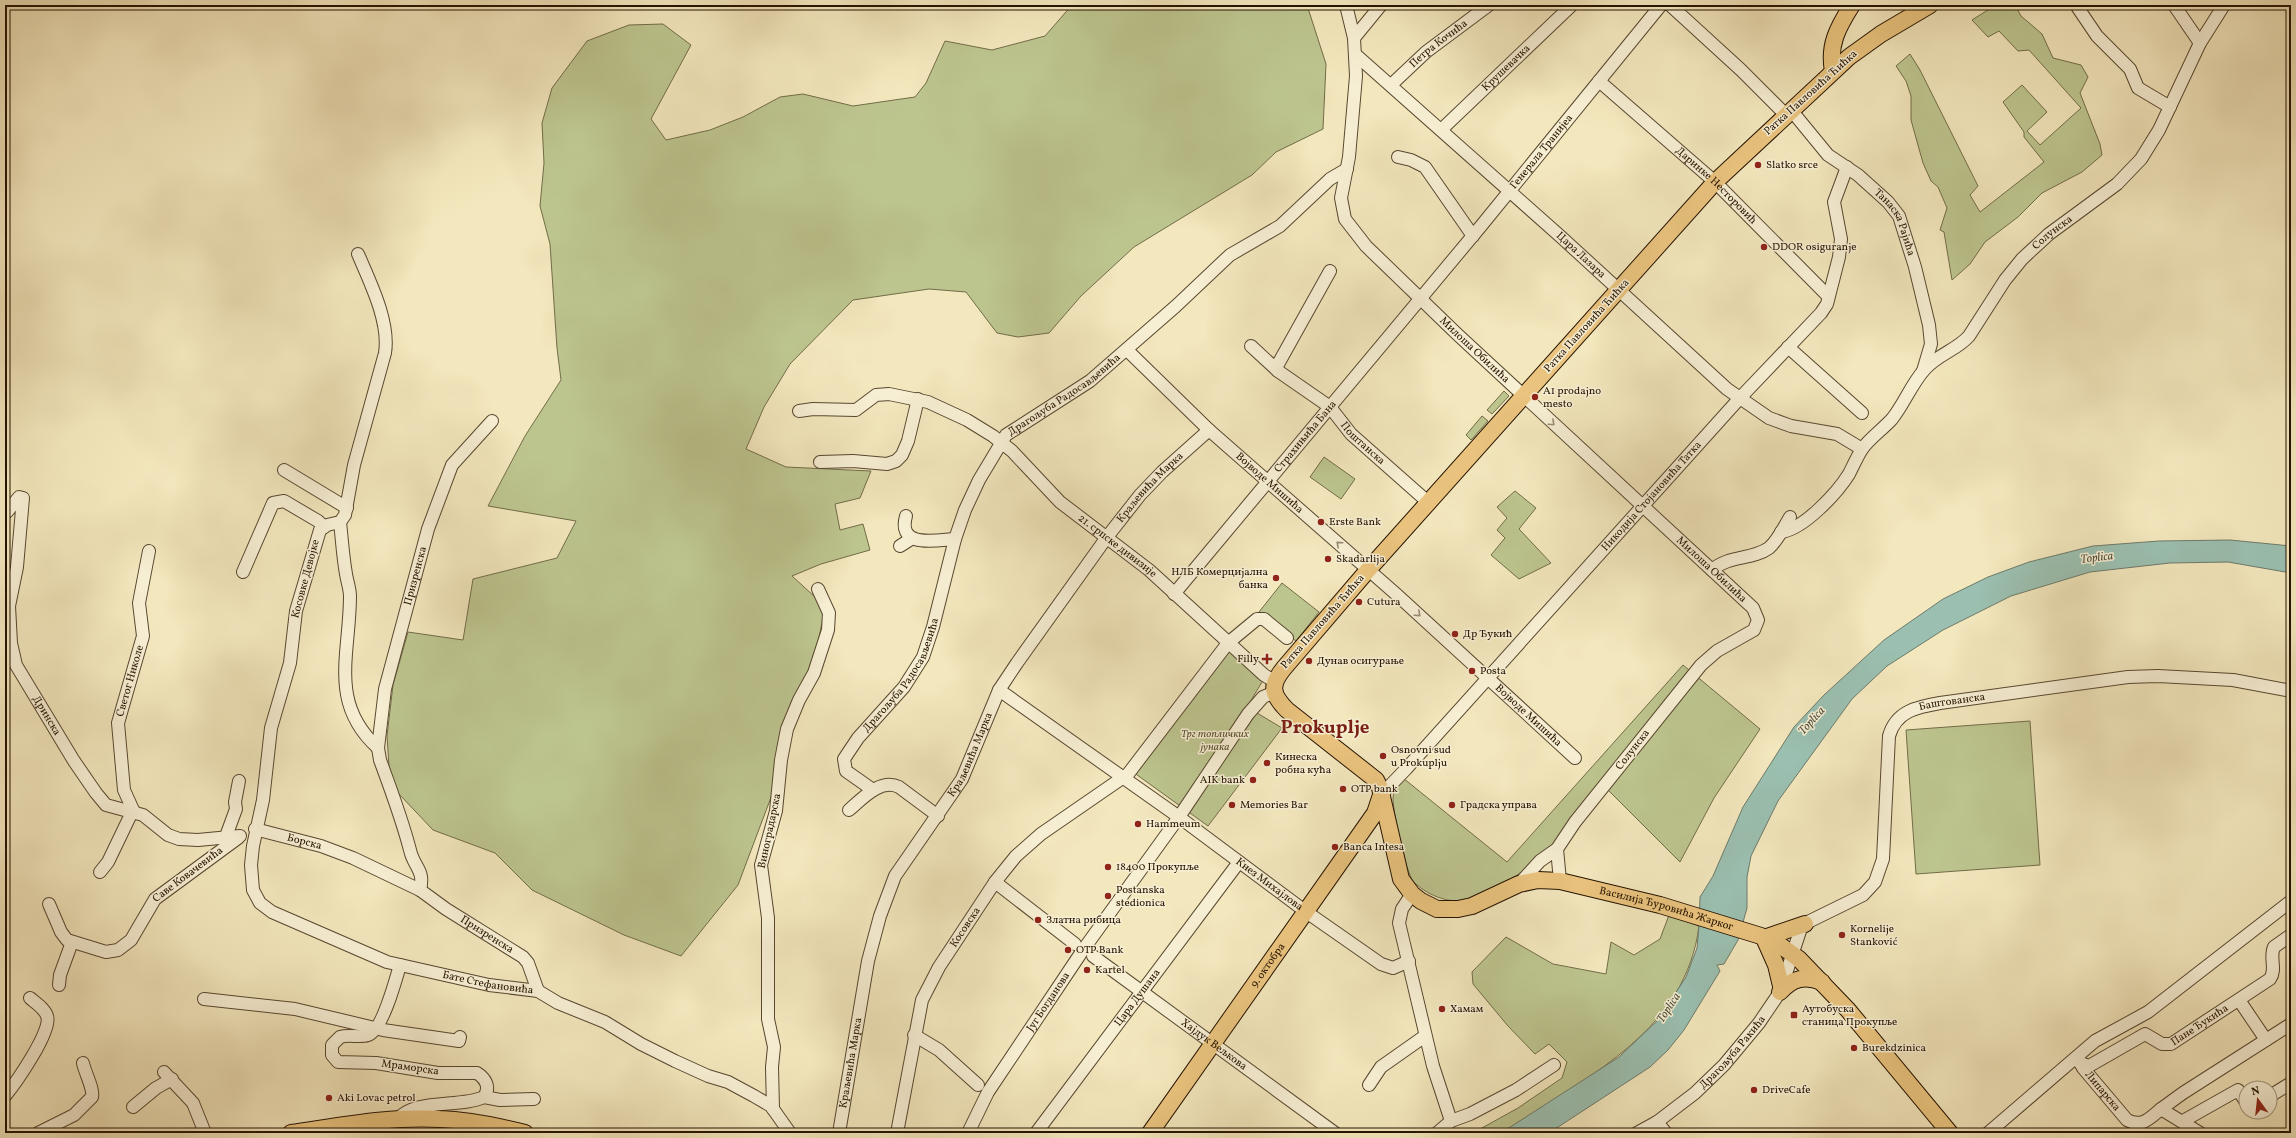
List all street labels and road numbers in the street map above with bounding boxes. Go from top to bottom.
street label: Петра Кочића [1406,16,1471,71]
street label: Крушевачка [1479,41,1534,95]
street label: Ратка Павловића Ћићка [1761,47,1861,139]
street label: Генерала Транијеа [1506,111,1577,192]
street label: Даринке Несторовић [1672,143,1761,228]
street label: Танаска Рајића [1871,185,1919,258]
street label: Солунска [2029,211,2076,253]
street label: Цара Лазара [1553,228,1609,282]
street label: Ратка Павловића Ћићка [1541,276,1633,376]
street label: Милоша Обилића [1436,313,1513,387]
street label: Драгољуба Радосављевића [1005,350,1124,439]
street label: Страхињића Бана [1271,397,1340,476]
street label: Поштанска [1337,419,1389,469]
street label: Никодија Стојановића Татка [1598,438,1705,555]
street label: Краљевића Марка [1113,448,1187,526]
street label: Војводе Мишића [1232,449,1307,517]
street label: 21. српске дивизије [1075,511,1160,581]
street label: Милоша Обилића [1673,533,1750,606]
street label: Косовке Девојке [288,538,324,620]
street label: Призренска [400,544,431,607]
street label: Ратка Павловића Ћићка [1278,571,1369,673]
street label: Драгољуба Радосављевића [859,616,943,735]
street label: Светог Николе [113,643,147,718]
street label: Војводе Мишића [1492,681,1566,750]
street label: Баштованска [1917,689,1987,715]
street label: Дринска [29,693,65,739]
street label: Краљевића Марка [944,710,997,800]
street label: Солунска [1612,726,1654,773]
street label: Виноградарска [755,791,785,870]
street label: Борска [285,830,324,854]
street label: Саве Ковачевића [150,843,227,906]
street label: Кнез Михајлова [1233,854,1307,915]
street label: Василија Ђуровића Жарког [1598,883,1735,935]
street label: Косовска [946,904,984,950]
street label: Призренска [457,912,517,957]
street label: 9. октобра [1247,940,1289,991]
street label: Цара Душана [1111,966,1164,1030]
street label: Бате Стефановића [441,967,535,998]
street label: Југ Богданова [1023,969,1074,1035]
street label: Пане Ђукића [2168,1000,2232,1050]
street label: Драгољуба Ракића [1696,1012,1770,1093]
street label: Хајдук Вељкова [1178,1015,1251,1074]
street label: Краљевића Марка [836,1016,866,1110]
street label: Мраморска [380,1057,440,1080]
street label: Липарска [2081,1068,2124,1115]

